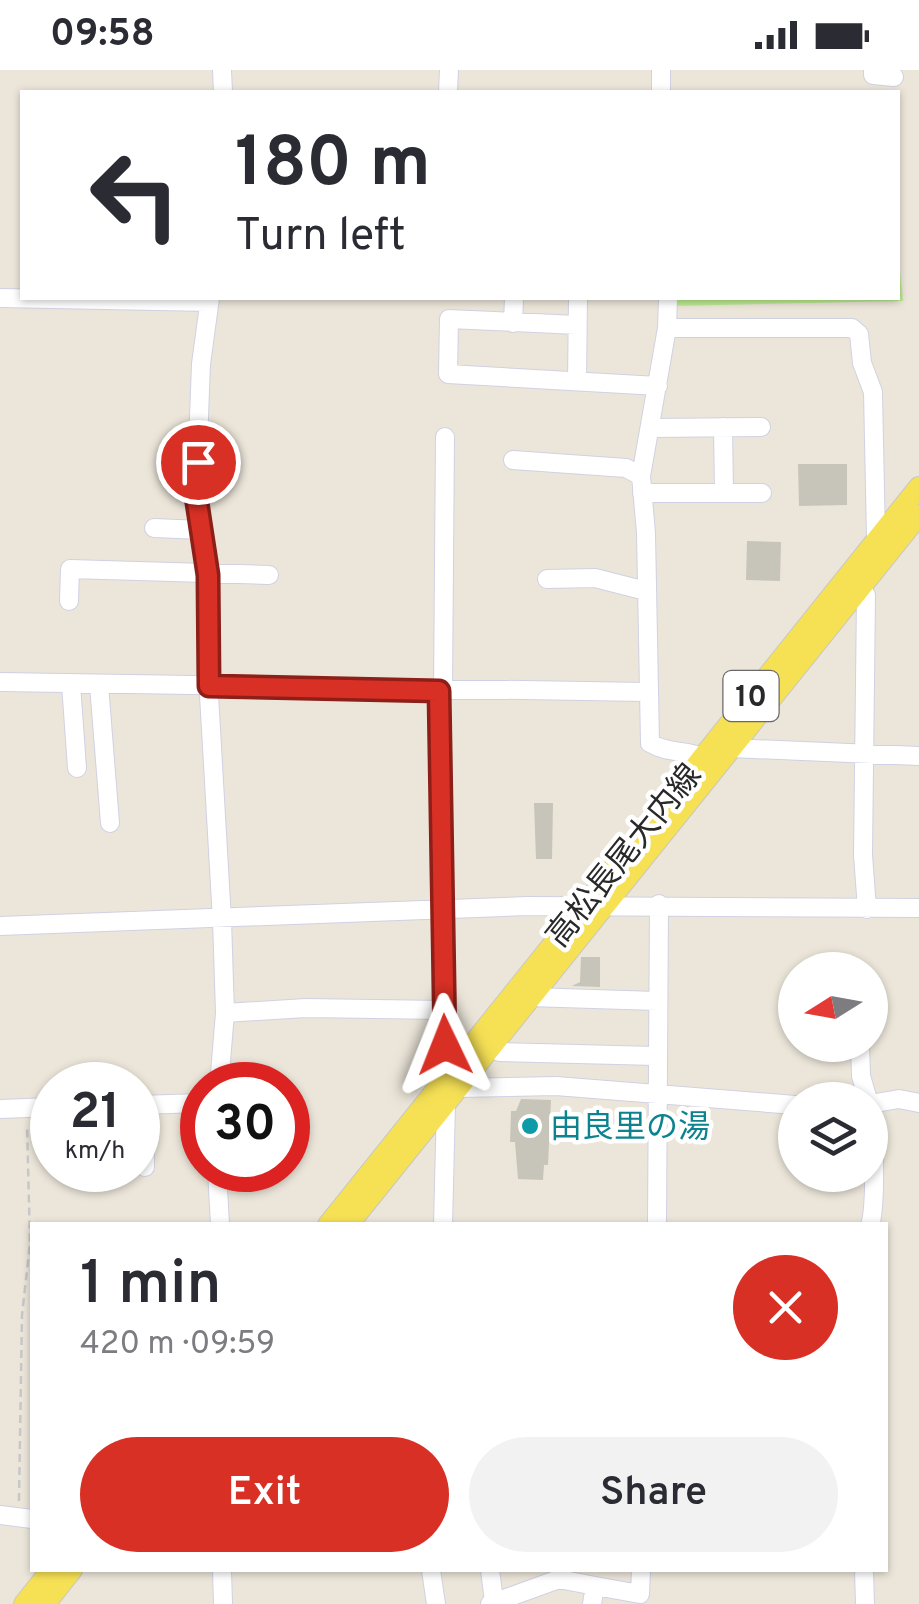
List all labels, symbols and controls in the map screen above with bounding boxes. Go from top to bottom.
text: 09:58 [50,11,155,60]
text: 180 m [235,122,431,211]
icon: left [70,130,200,260]
text: Turn left [235,209,406,266]
pin [156,420,241,505]
icon: arrive [171,435,226,490]
road number: 10 [724,671,778,721]
street label: 高松長尾大内線 [539,757,711,957]
north arrow [778,952,888,1062]
map controls [778,952,888,1192]
position arrow [393,993,497,1097]
speed limit sign: 30 [180,1062,310,1192]
button: layers [778,1082,888,1192]
text: 21 [70,1083,120,1146]
place label: 由良里の湯 [550,1109,710,1149]
marker: 由良里の湯 [519,1115,541,1137]
text: km/h [65,1136,125,1168]
text: 1 min [80,1249,221,1325]
button: close [733,1255,838,1360]
text: 420 m · 09:59 [80,1325,275,1365]
button: Exit [80,1437,449,1552]
button: Share [469,1437,838,1552]

